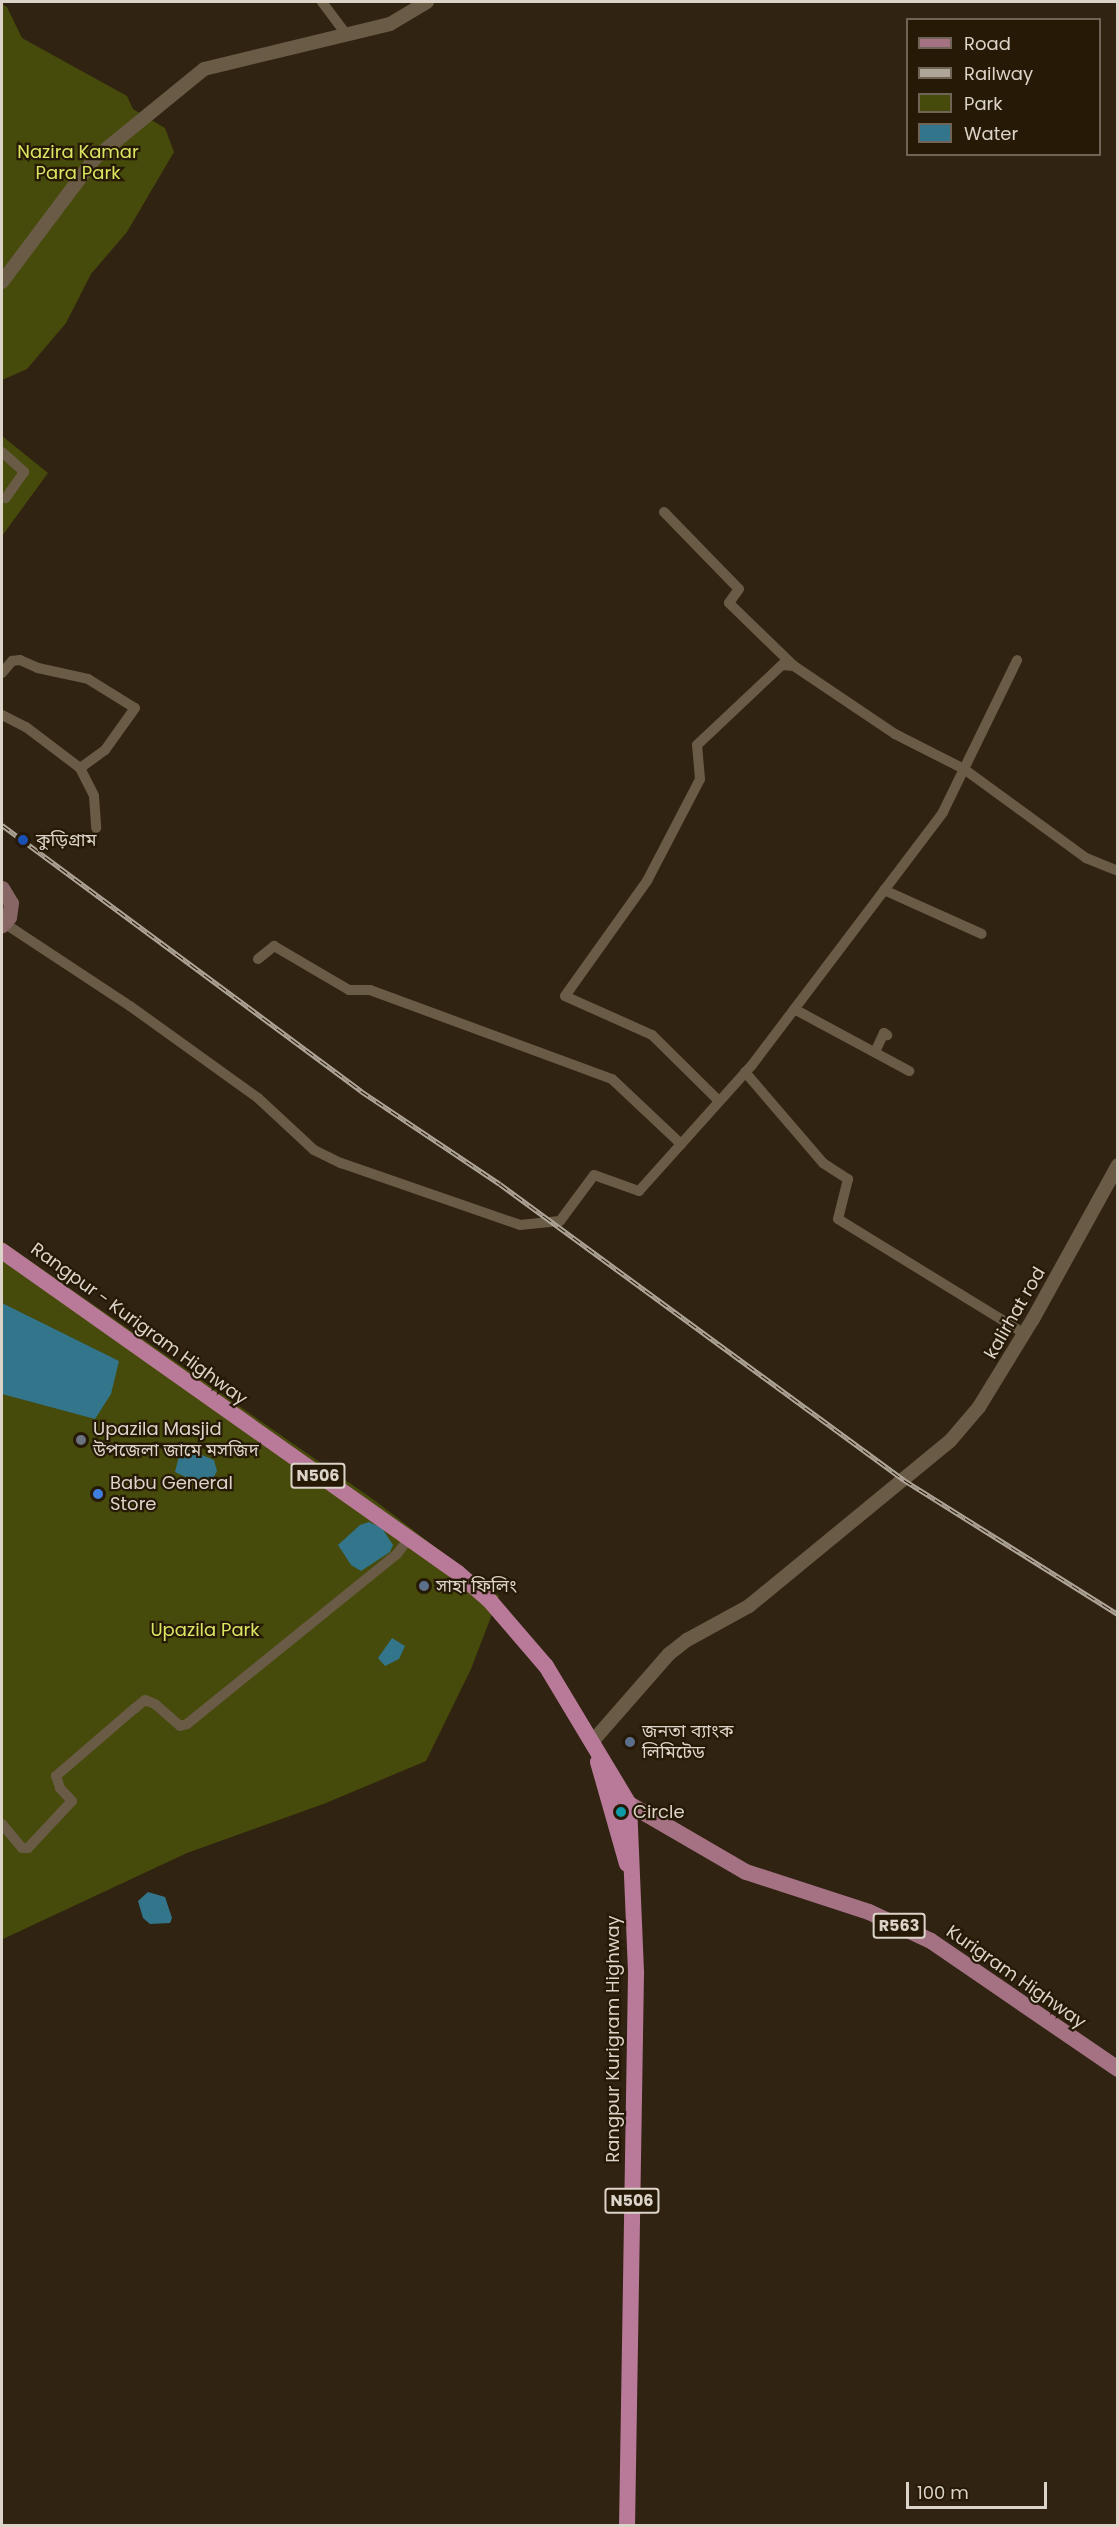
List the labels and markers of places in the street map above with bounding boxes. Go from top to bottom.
place label: কুড়িগ্রাম [36,829,96,851]
marker: কুড়িগ্রাম [14,831,32,849]
place label: Upazila Masjid উপজেলা জামে মসজিদ [93,1419,259,1462]
marker: Upazila Masjid উপজেলা জামে মসজিদ [74,1433,88,1447]
place label: Babu General Store [110,1473,233,1516]
marker: Babu General Store [91,1487,105,1501]
place label: সাহা ফিলিং [436,1575,517,1597]
marker: সাহা ফিলিং [417,1579,431,1593]
place label: জনতা ব্যাংক লিমিটেড [642,1721,733,1764]
marker: জনতা ব্যাংক লিমিটেড [623,1735,637,1749]
place label: Circle [633,1801,685,1823]
marker: Circle [614,1805,628,1819]

